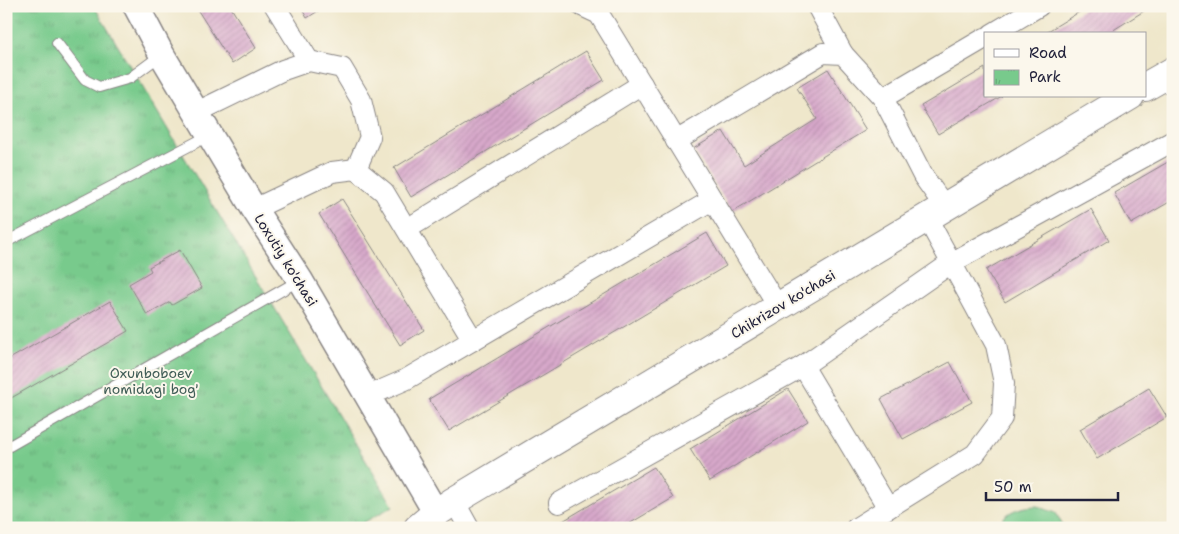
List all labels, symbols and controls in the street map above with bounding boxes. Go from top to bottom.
legend [984,32,1146,98]
text: Road [1029,43,1067,63]
text: Park [1029,67,1061,87]
street label: Loxutiy ko'chasi [250,210,322,310]
street label: Chikrizov ko'chasi [727,266,839,342]
park label: Oxunboboev nomidagi bog' [103,364,199,398]
scale bar [986,469,1119,501]
text: 50 m [994,477,1032,497]

